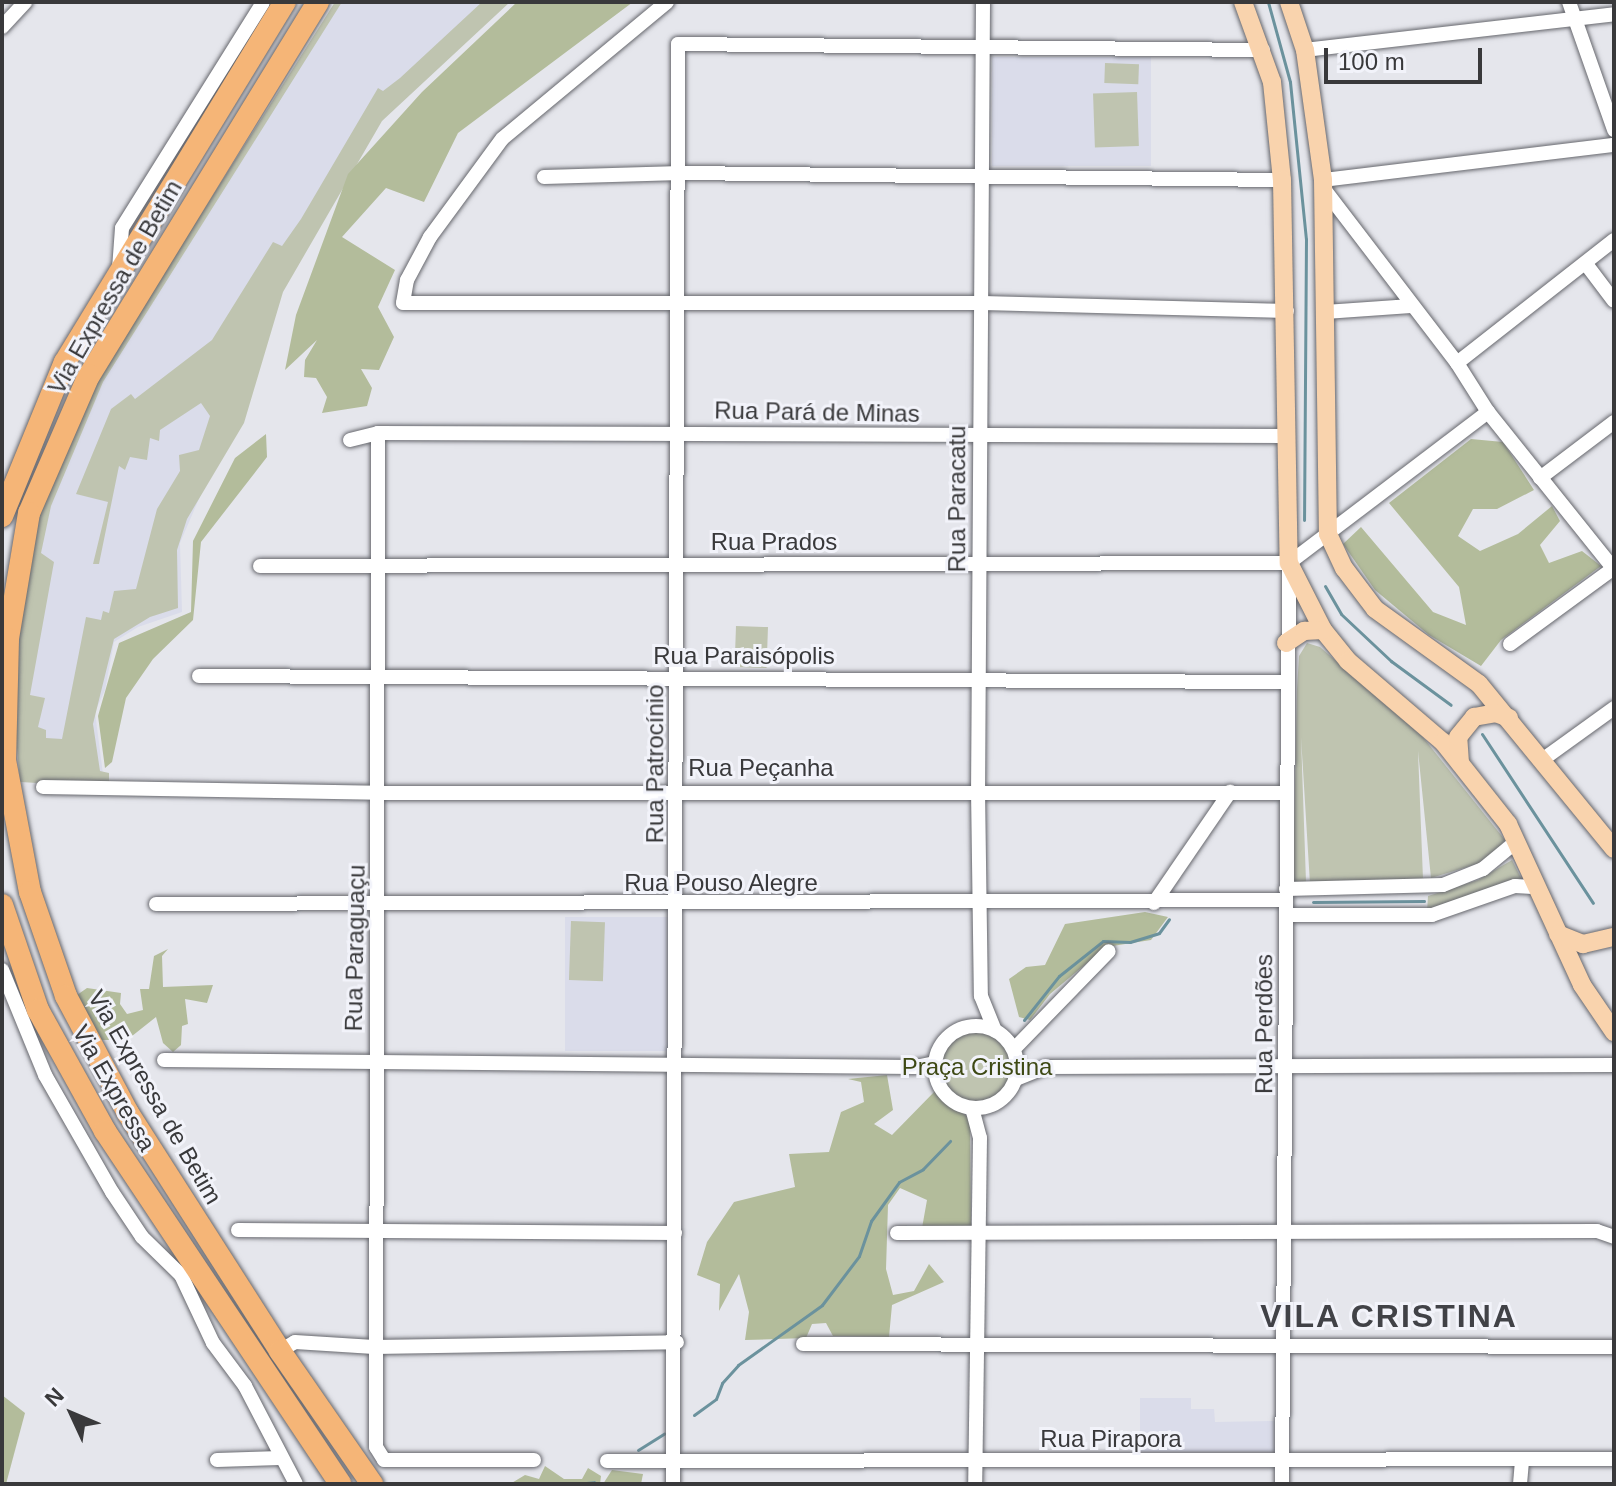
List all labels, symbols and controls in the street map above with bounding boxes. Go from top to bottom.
scale bar [1328,32,1486,82]
text: 100 m [1338,48,1405,75]
street label: Via Expressa de Betim [42,175,188,399]
street label: Rua Pará de Minas [714,396,920,428]
street label: Rua Paracatu [943,426,971,572]
street label: Rua Prados [711,528,837,556]
street label: Rua Paraisópolis [653,642,835,670]
street label: Rua Patrocínio [641,685,669,843]
street label: Rua Peçanha [688,754,834,782]
street label: Rua Paraguaçu [339,864,371,1032]
street label: Rua Pouso Alegre [624,869,818,897]
street label: Rua Perdões [1250,954,1278,1094]
street label: Via Expressa de Betim [82,985,228,1209]
street label: Via Expressa [66,1020,162,1156]
park label: Praça Cristina [902,1053,1052,1081]
district label: VILA CRISTINA [1260,1297,1518,1335]
north arrow [32,1374,112,1454]
text: N [40,1383,69,1411]
street label: Rua Pirapora [1040,1425,1182,1453]

